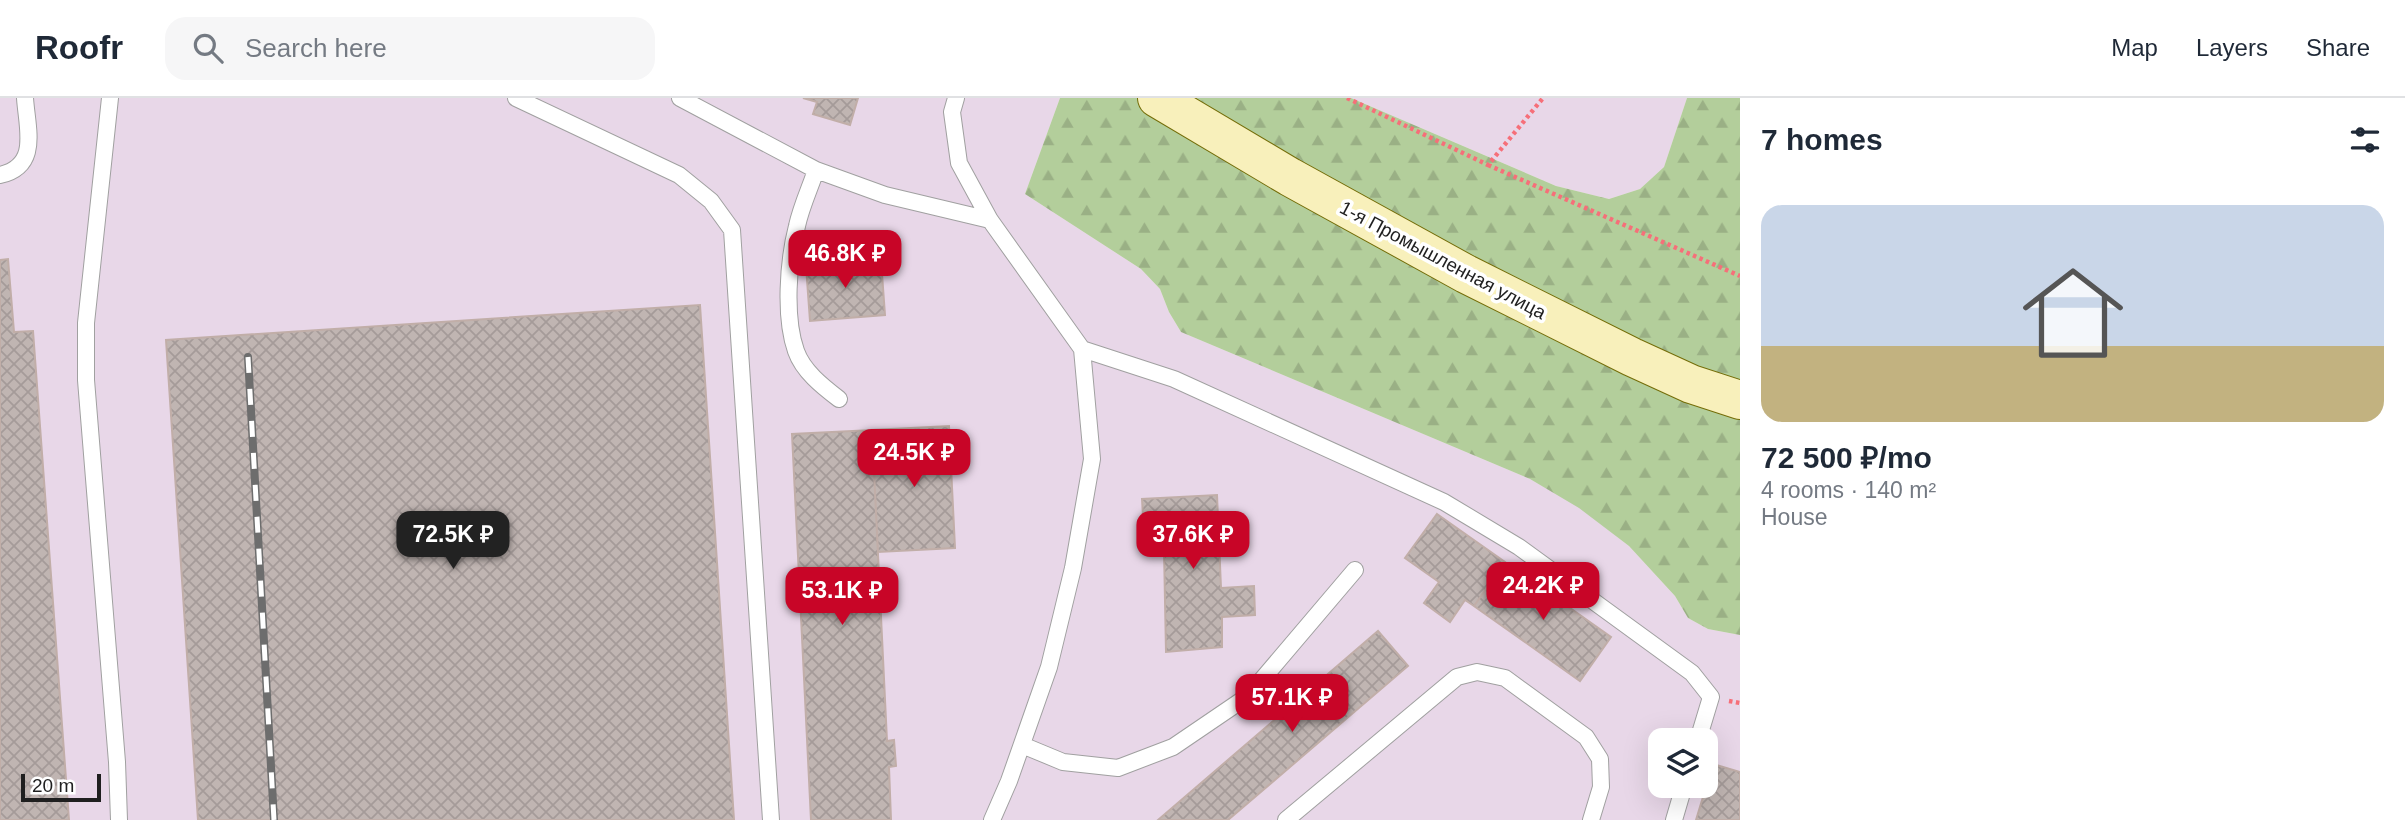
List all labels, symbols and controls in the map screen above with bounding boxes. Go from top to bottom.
search box [165,17,655,80]
text: Roofr [35,29,123,66]
icon: search [189,29,227,67]
text: Search here [245,33,387,63]
text: Map [2111,34,2158,61]
text: Layers [2196,34,2268,61]
text: Share [2306,34,2370,61]
icon: filters [2346,121,2384,159]
text: 7 homes [1761,123,1883,156]
street label: 1-я Промышленная улица [1336,197,1550,324]
pin: 46.8K ₽ [780,230,910,290]
text: 46.8K ₽ [804,240,886,266]
icon: home [2010,250,2136,376]
pin: 24.5K ₽ [849,430,979,489]
text: 24.5K ₽ [873,439,955,465]
text: 72 500 ₽/mo [1761,441,1932,474]
text: 4 rooms · 140 m² [1761,477,1936,503]
text: House [1761,504,1827,530]
pin: 72.5K ₽ [388,512,518,571]
pin: 37.6K ₽ [1128,512,1258,571]
text: 72.5K ₽ [412,521,494,547]
text: 37.6K ₽ [1152,521,1234,547]
pin: 24.2K ₽ [1478,562,1608,622]
pin: 53.1K ₽ [777,568,907,627]
text: 24.2K ₽ [1502,572,1584,598]
text: 53.1K ₽ [801,577,883,603]
pin: 57.1K ₽ [1227,674,1357,734]
text: 57.1K ₽ [1251,684,1333,710]
map controls [1648,728,1718,798]
button: layers [1648,728,1718,798]
scale bar [21,771,102,803]
text: 20 m [32,775,74,796]

